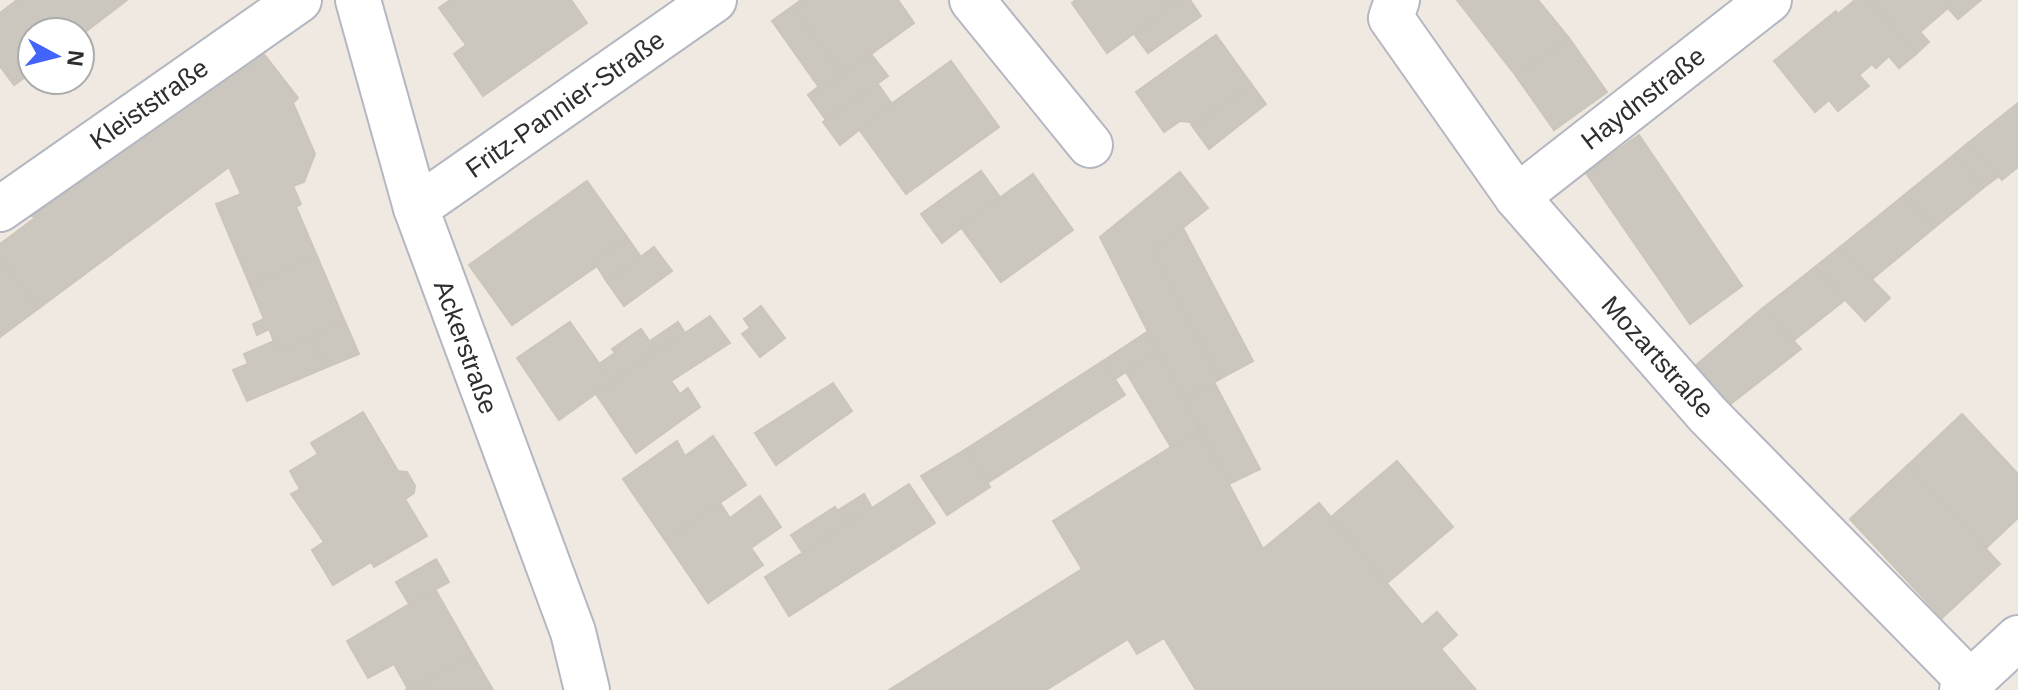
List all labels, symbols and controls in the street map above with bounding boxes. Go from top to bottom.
north arrow [16,16,96,96]
street label: Fritz-Pannier-Straße [460,24,670,184]
street label: Haydnstraße [1575,40,1711,156]
text: N [62,49,89,68]
street label: Kleiststraße [84,52,214,156]
street label: Ackerstraße [428,276,504,418]
street label: Mozartstraße [1596,290,1720,424]

